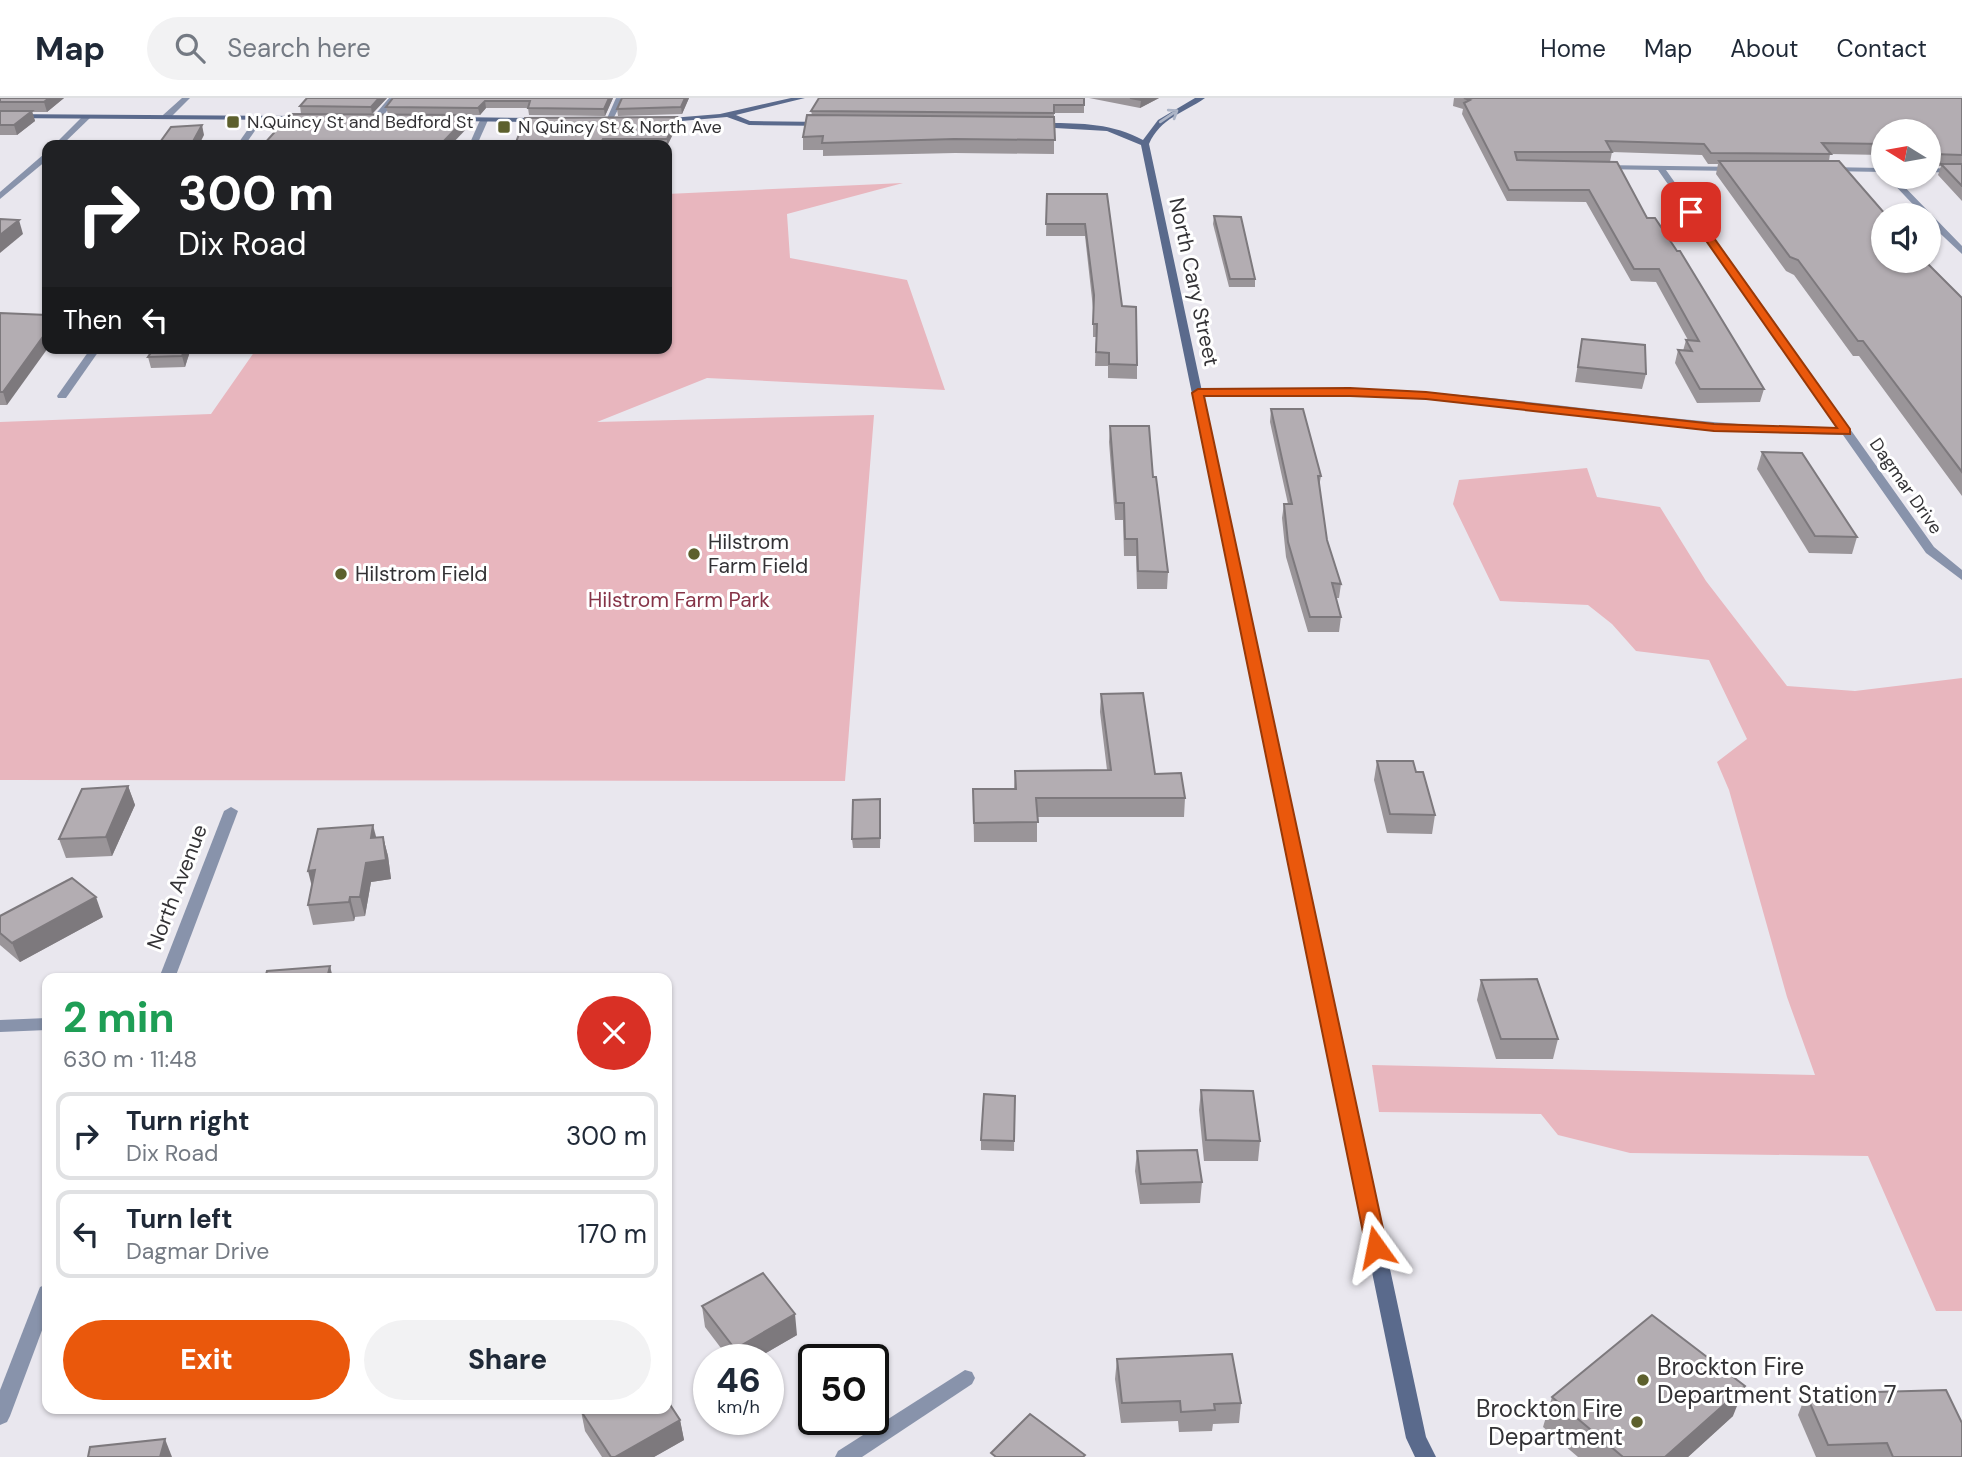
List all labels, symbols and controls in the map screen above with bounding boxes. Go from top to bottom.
search box [147,17,637,80]
text: Map [35,27,105,70]
icon: search [171,29,209,67]
text: Search here [227,31,371,65]
text: Home [1540,33,1606,64]
text: Map [1644,33,1692,64]
text: About [1730,33,1799,64]
text: Contact [1837,33,1927,64]
one-way arrow [1159,109,1178,124]
place label: N.Quincy St and Bedford St [247,110,474,134]
marker: N.Quincy St and Bedford St [225,114,241,130]
place label: N Quincy St & North Ave [518,115,722,139]
marker: N Quincy St & North Ave [496,119,512,135]
north arrow [1871,119,1941,189]
map controls [1871,119,1941,273]
text: 300 m [178,161,334,225]
icon: right [63,168,154,259]
pin [1661,182,1721,242]
icon: arrive [1672,193,1710,231]
street label: North Cary Street [1162,195,1226,369]
button: sound [1871,203,1941,273]
text: Dix Road [178,223,307,265]
icon: left [136,301,174,339]
text: Then [63,303,122,337]
street label: Dagmar Drive [1864,433,1948,539]
place label: Hilstrom Farm Field [708,528,808,580]
marker: Hilstrom Farm Field [686,546,702,562]
place label: Hilstrom Field [355,560,488,588]
marker: Hilstrom Field [333,566,349,582]
park label: Hilstrom Farm Park [588,586,770,614]
street label: North Avenue [140,820,214,954]
text: 2 min [63,990,174,1045]
button: close [577,996,651,1070]
text: 630 m · 11:48 [63,1044,197,1074]
text: Turn right [126,1104,250,1138]
icon: right [67,1117,105,1155]
text: 300 m [566,1119,647,1153]
text: Dix Road [126,1138,218,1168]
text: Turn left [126,1202,233,1236]
position arrow [1339,1210,1413,1284]
icon: left [67,1215,105,1253]
text: 170 m [578,1217,647,1251]
text: Dagmar Drive [126,1236,269,1266]
button: Exit [63,1320,350,1400]
button: Share [364,1320,651,1400]
speed limit sign: 50 [798,1344,889,1435]
place label: Brockton Fire Department Station 7 [1657,1351,1897,1410]
text: 46 [716,1357,761,1403]
marker: Brockton Fire Department Station 7 [1635,1372,1651,1388]
place label: Brockton Fire Department [1476,1393,1623,1452]
text: km/h [717,1395,760,1419]
marker: Brockton Fire Department [1629,1414,1645,1430]

